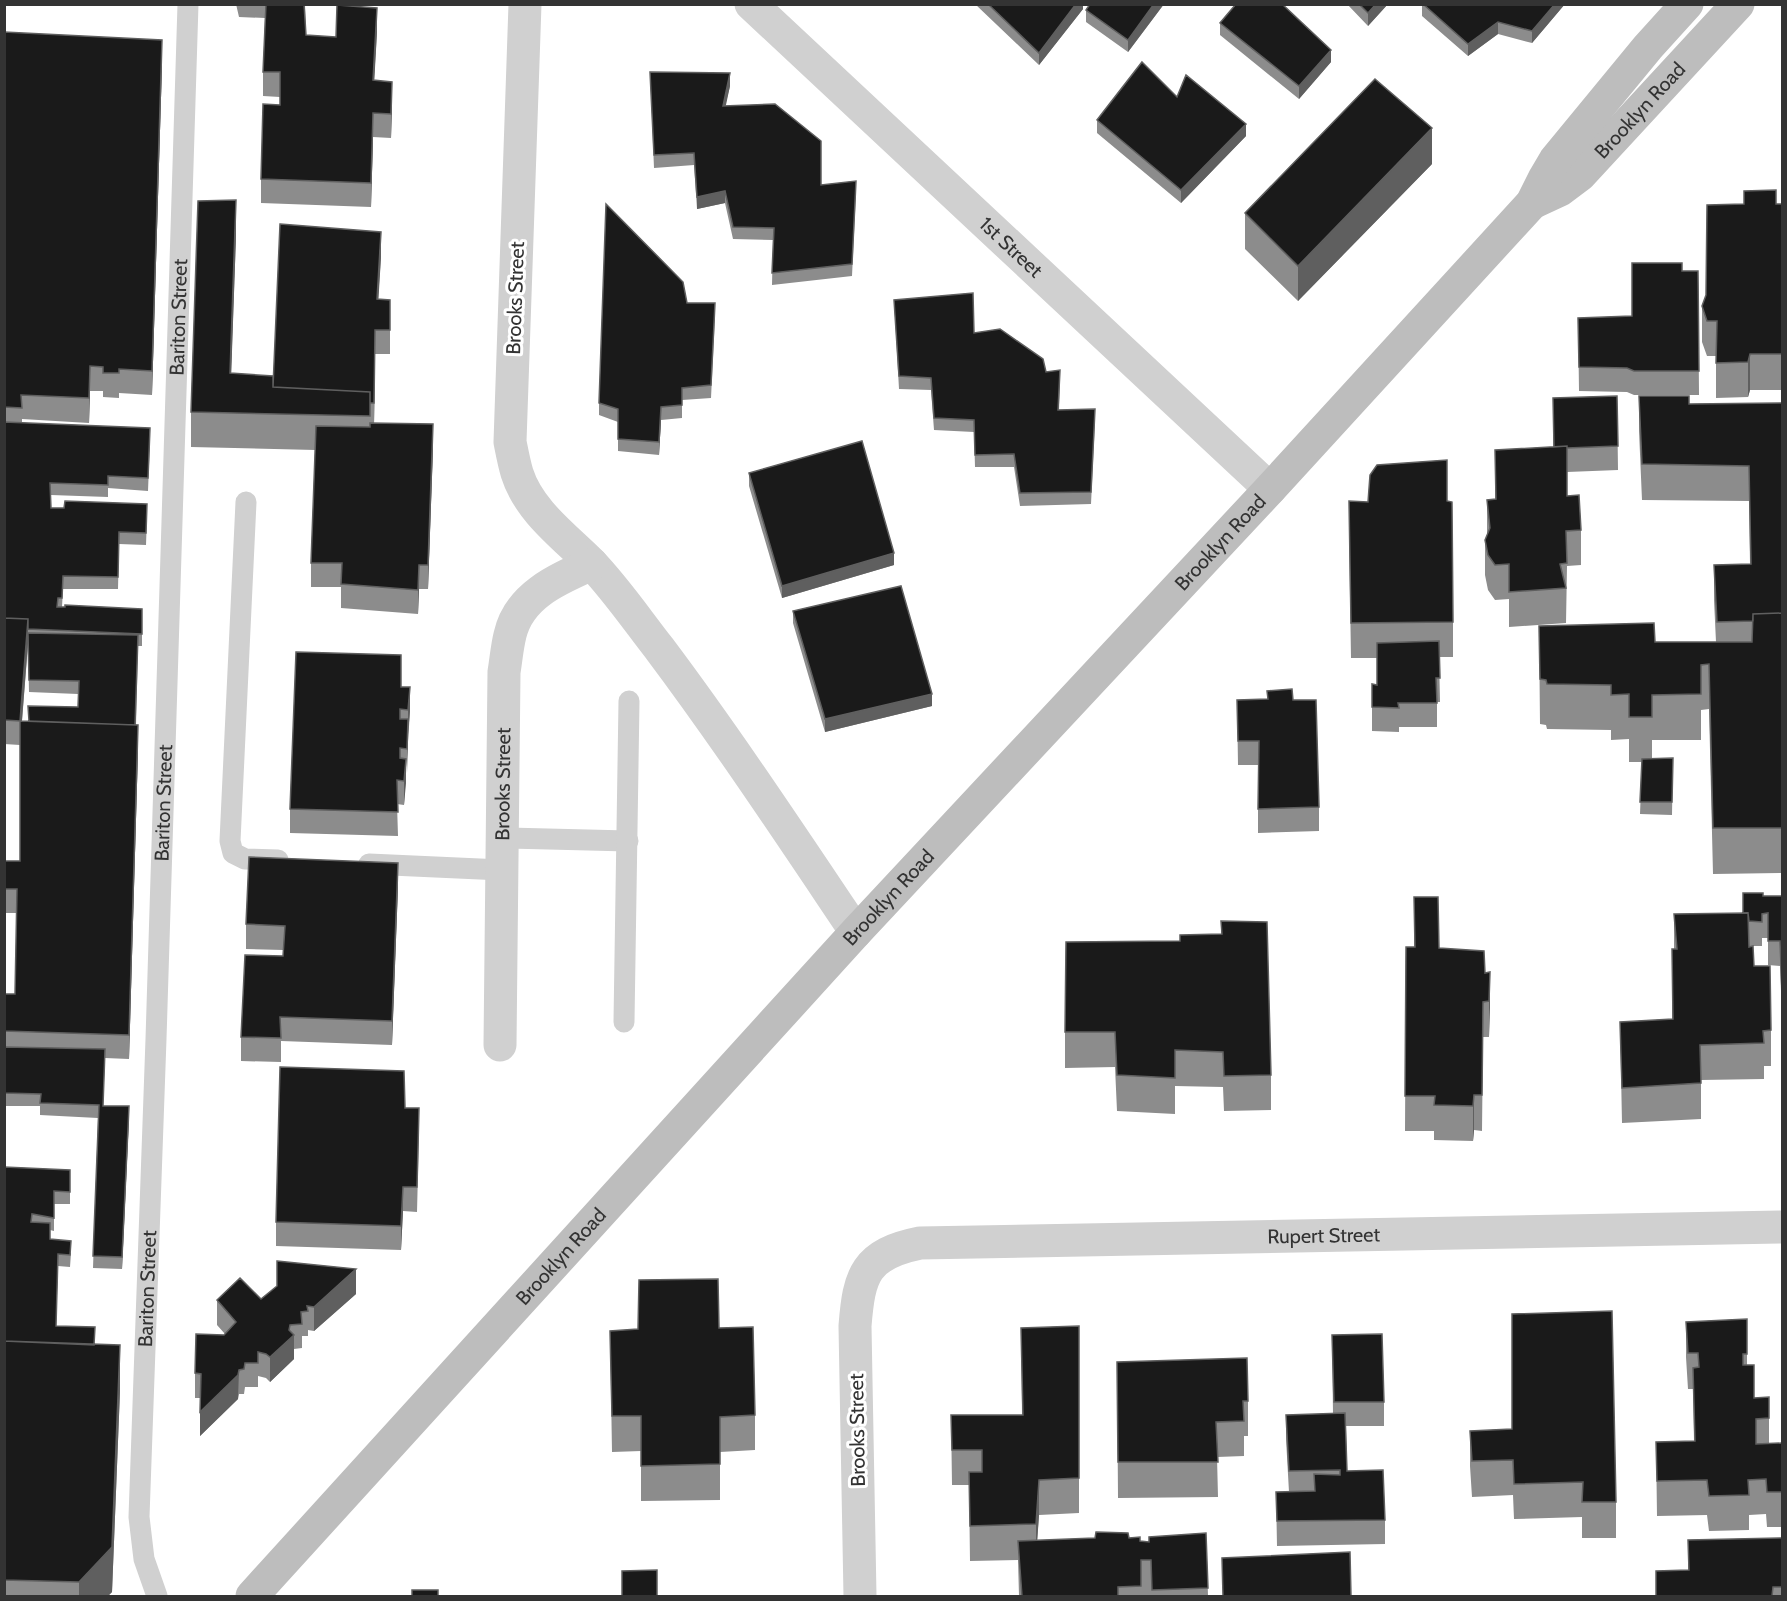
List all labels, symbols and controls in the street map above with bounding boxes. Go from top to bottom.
street label: Brooklyn Road [1589,57,1690,163]
street label: 1st Street [975,212,1048,282]
street label: Brooks Street [501,241,529,355]
street label: Bariton Street [165,258,192,376]
street label: Brooklyn Road [1170,489,1271,595]
street label: Brooks Street [490,727,515,841]
street label: Bariton Street [149,744,177,862]
street label: Brooklyn Road [838,844,939,950]
street label: Brooklyn Road [511,1203,611,1310]
street label: Rupert Street [1267,1222,1381,1249]
street label: Bariton Street [133,1230,161,1348]
street label: Brooks Street [844,1373,870,1487]

